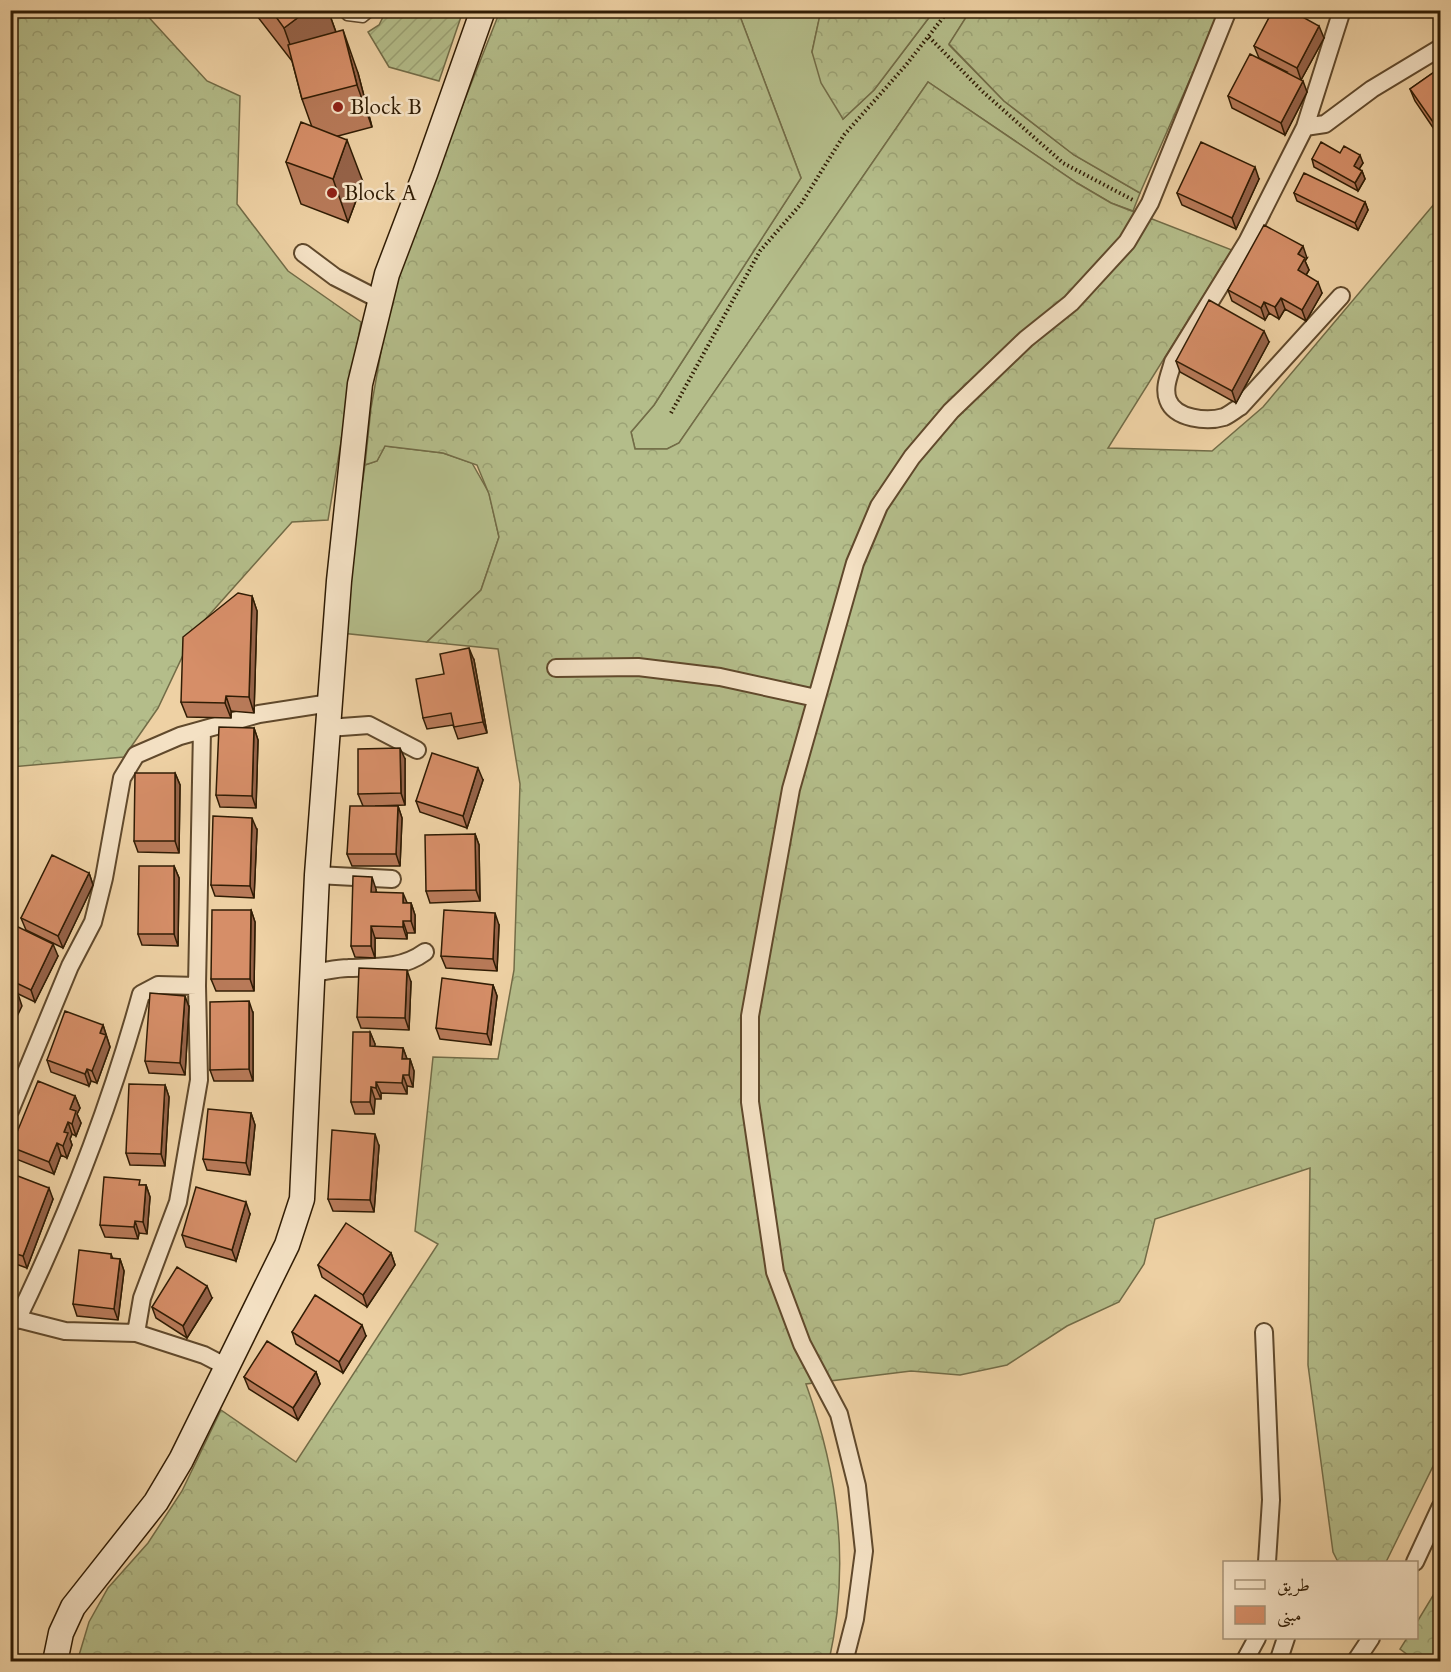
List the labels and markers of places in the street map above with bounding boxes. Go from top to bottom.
place label: Block B [350,93,422,122]
marker: Block B [331,100,345,114]
place label: Block A [344,179,416,208]
marker: Block A [325,186,339,200]

